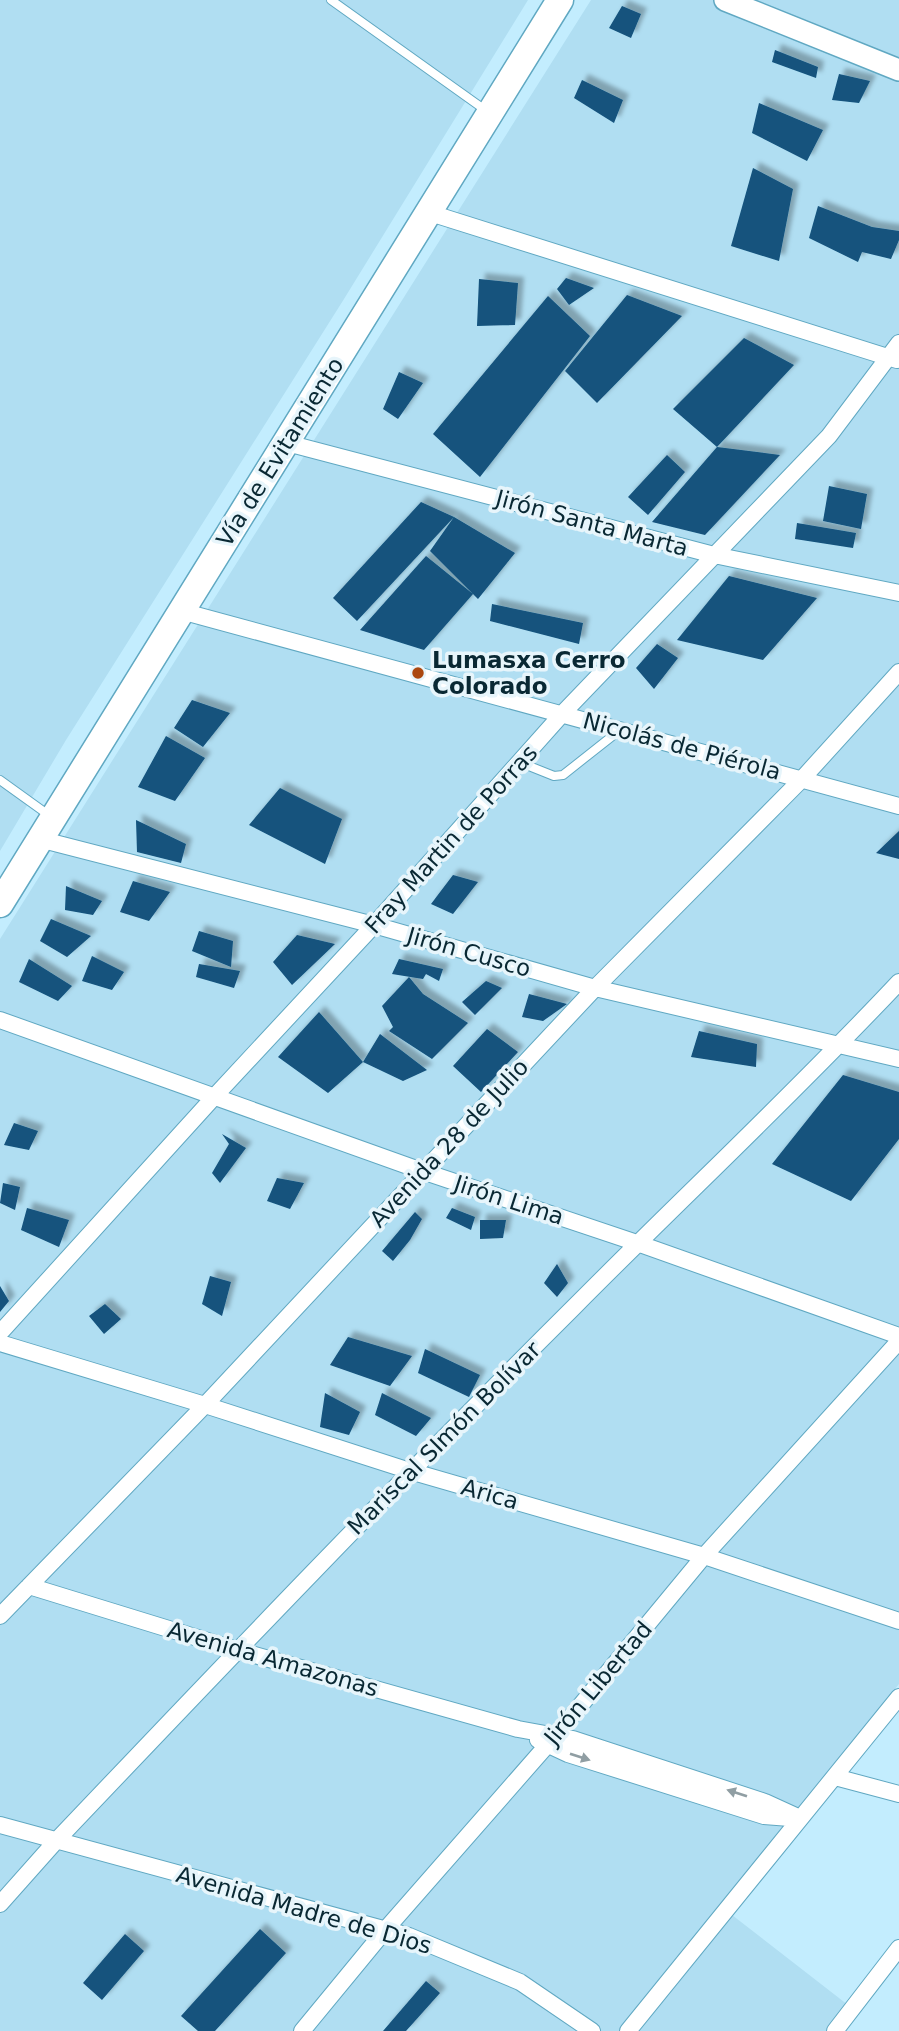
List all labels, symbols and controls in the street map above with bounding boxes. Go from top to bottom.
street label: Vía de Evitamiento [211,353,349,551]
street label: Jirón Santa Marta [491,484,691,561]
place label: Lumasxa Cerro Colorado [432,647,626,699]
marker: Lumasxa Cerro Colorado [410,665,426,681]
street label: Nicolás de Piérola [580,707,784,785]
street label: Fray Martin de Porras [360,739,542,939]
street label: Jirón Cusco [402,921,534,982]
street label: Avenida 28 de Julio [364,1054,534,1232]
street label: Jirón Lima [449,1169,567,1230]
street label: Mariscal SImón Bolívar [342,1336,546,1540]
street label: Arica [458,1473,522,1515]
street label: Avenida Amazonas [165,1616,381,1702]
street label: Jirón Libertad [538,1616,657,1752]
one-way arrow [569,1752,590,1763]
one-way arrow [726,1787,747,1797]
street label: Avenida Madre de Dios [173,1861,435,1959]

